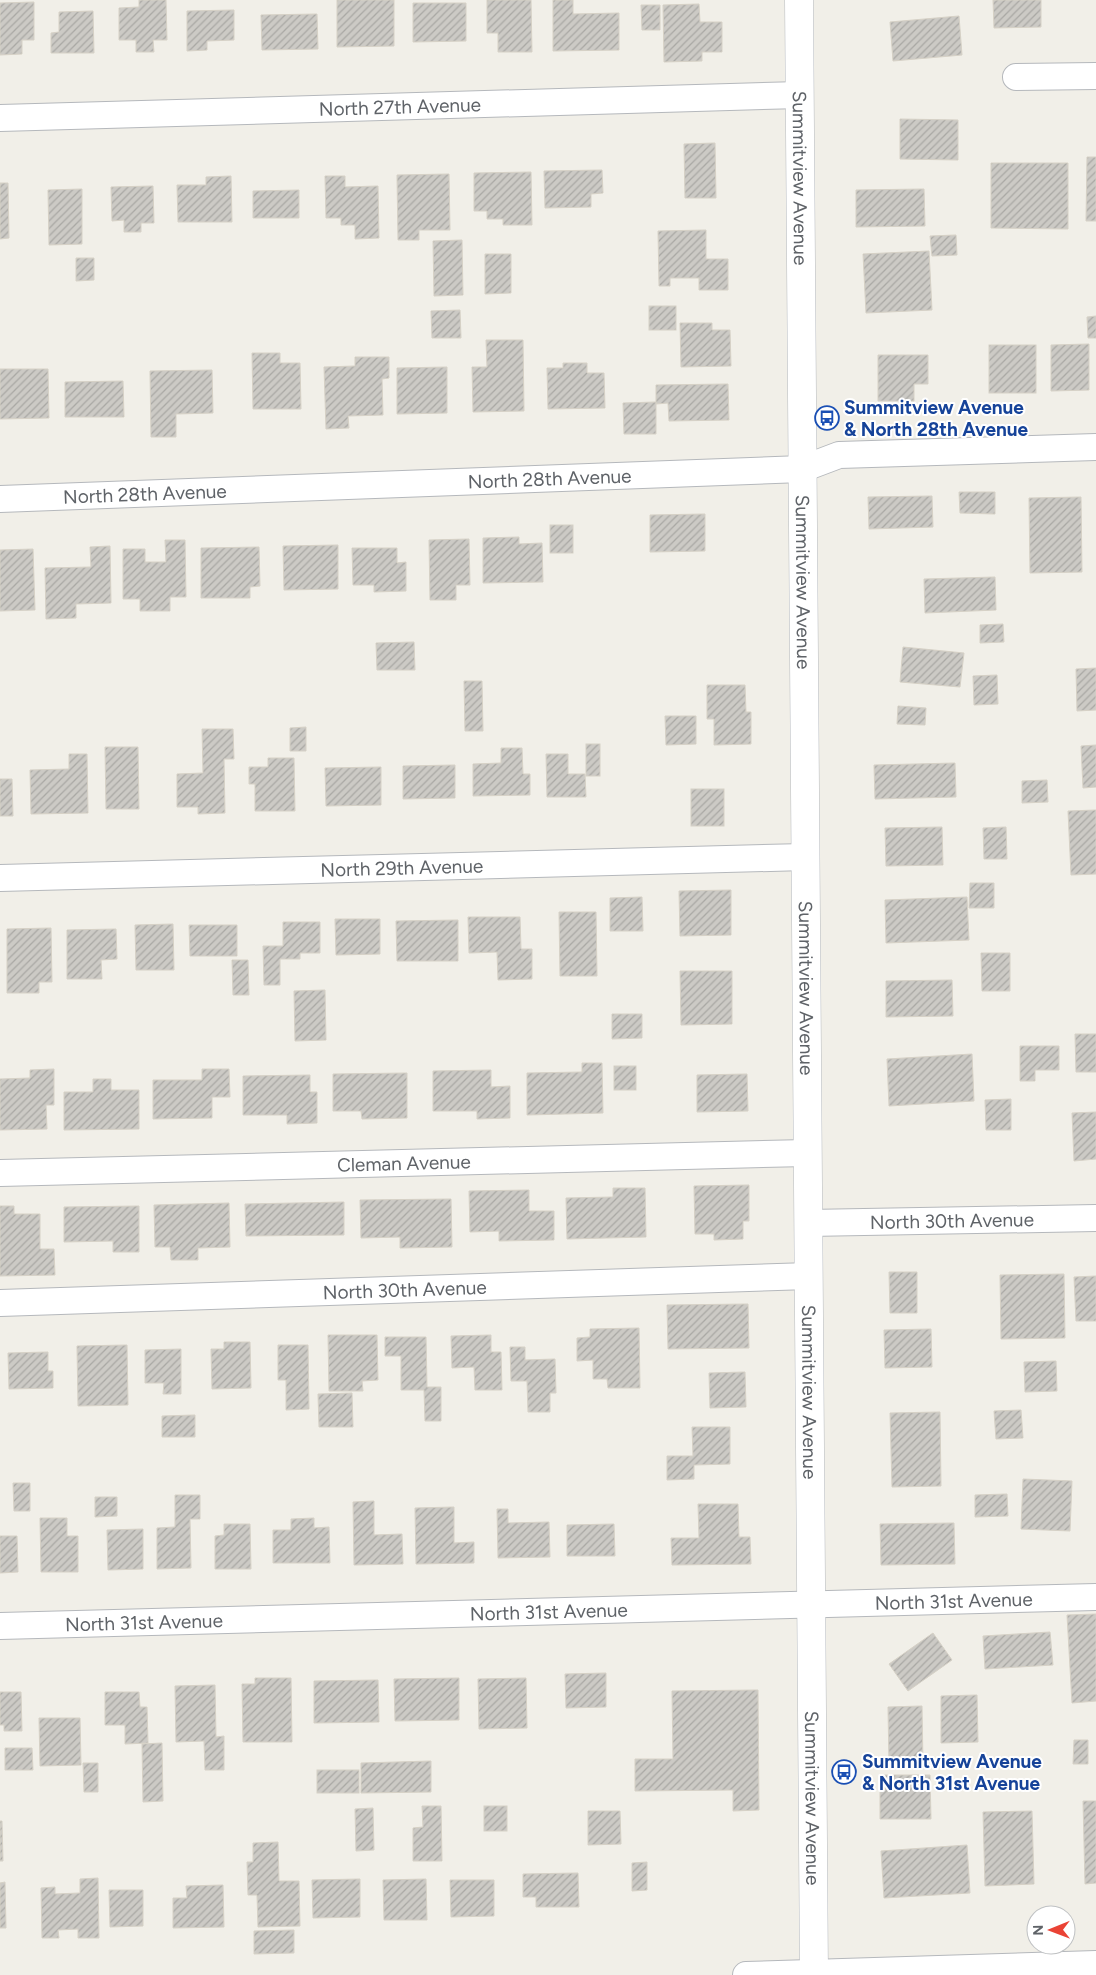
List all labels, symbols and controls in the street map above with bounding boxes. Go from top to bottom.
street label: Summitview Avenue [788,91,813,265]
street label: North 27th Avenue [318,93,481,120]
place label: Summitview Avenue & North 28th Avenue [844,396,1028,441]
bus stop icon: Summitview Avenue & North 28th Avenue [814,405,840,431]
street label: North 28th Avenue [467,464,632,493]
street label: North 28th Avenue [63,479,227,508]
street label: Summitview Avenue [791,495,816,669]
street label: North 29th Avenue [320,854,484,881]
street label: Summitview Avenue [794,901,819,1075]
street label: Cleman Avenue [337,1150,471,1176]
street label: North 30th Avenue [870,1208,1034,1233]
street label: North 30th Avenue [322,1275,487,1304]
street label: Summitview Avenue [797,1305,822,1479]
street label: North 31st Avenue [874,1587,1033,1614]
street label: North 31st Avenue [470,1598,628,1625]
street label: North 31st Avenue [65,1609,223,1636]
street label: Summitview Avenue [800,1711,825,1885]
place label: Summitview Avenue & North 31st Avenue [862,1750,1042,1795]
bus stop icon: Summitview Avenue & North 31st Avenue [831,1759,857,1785]
north arrow [1026,1905,1076,1955]
text: N [1030,1925,1047,1936]

